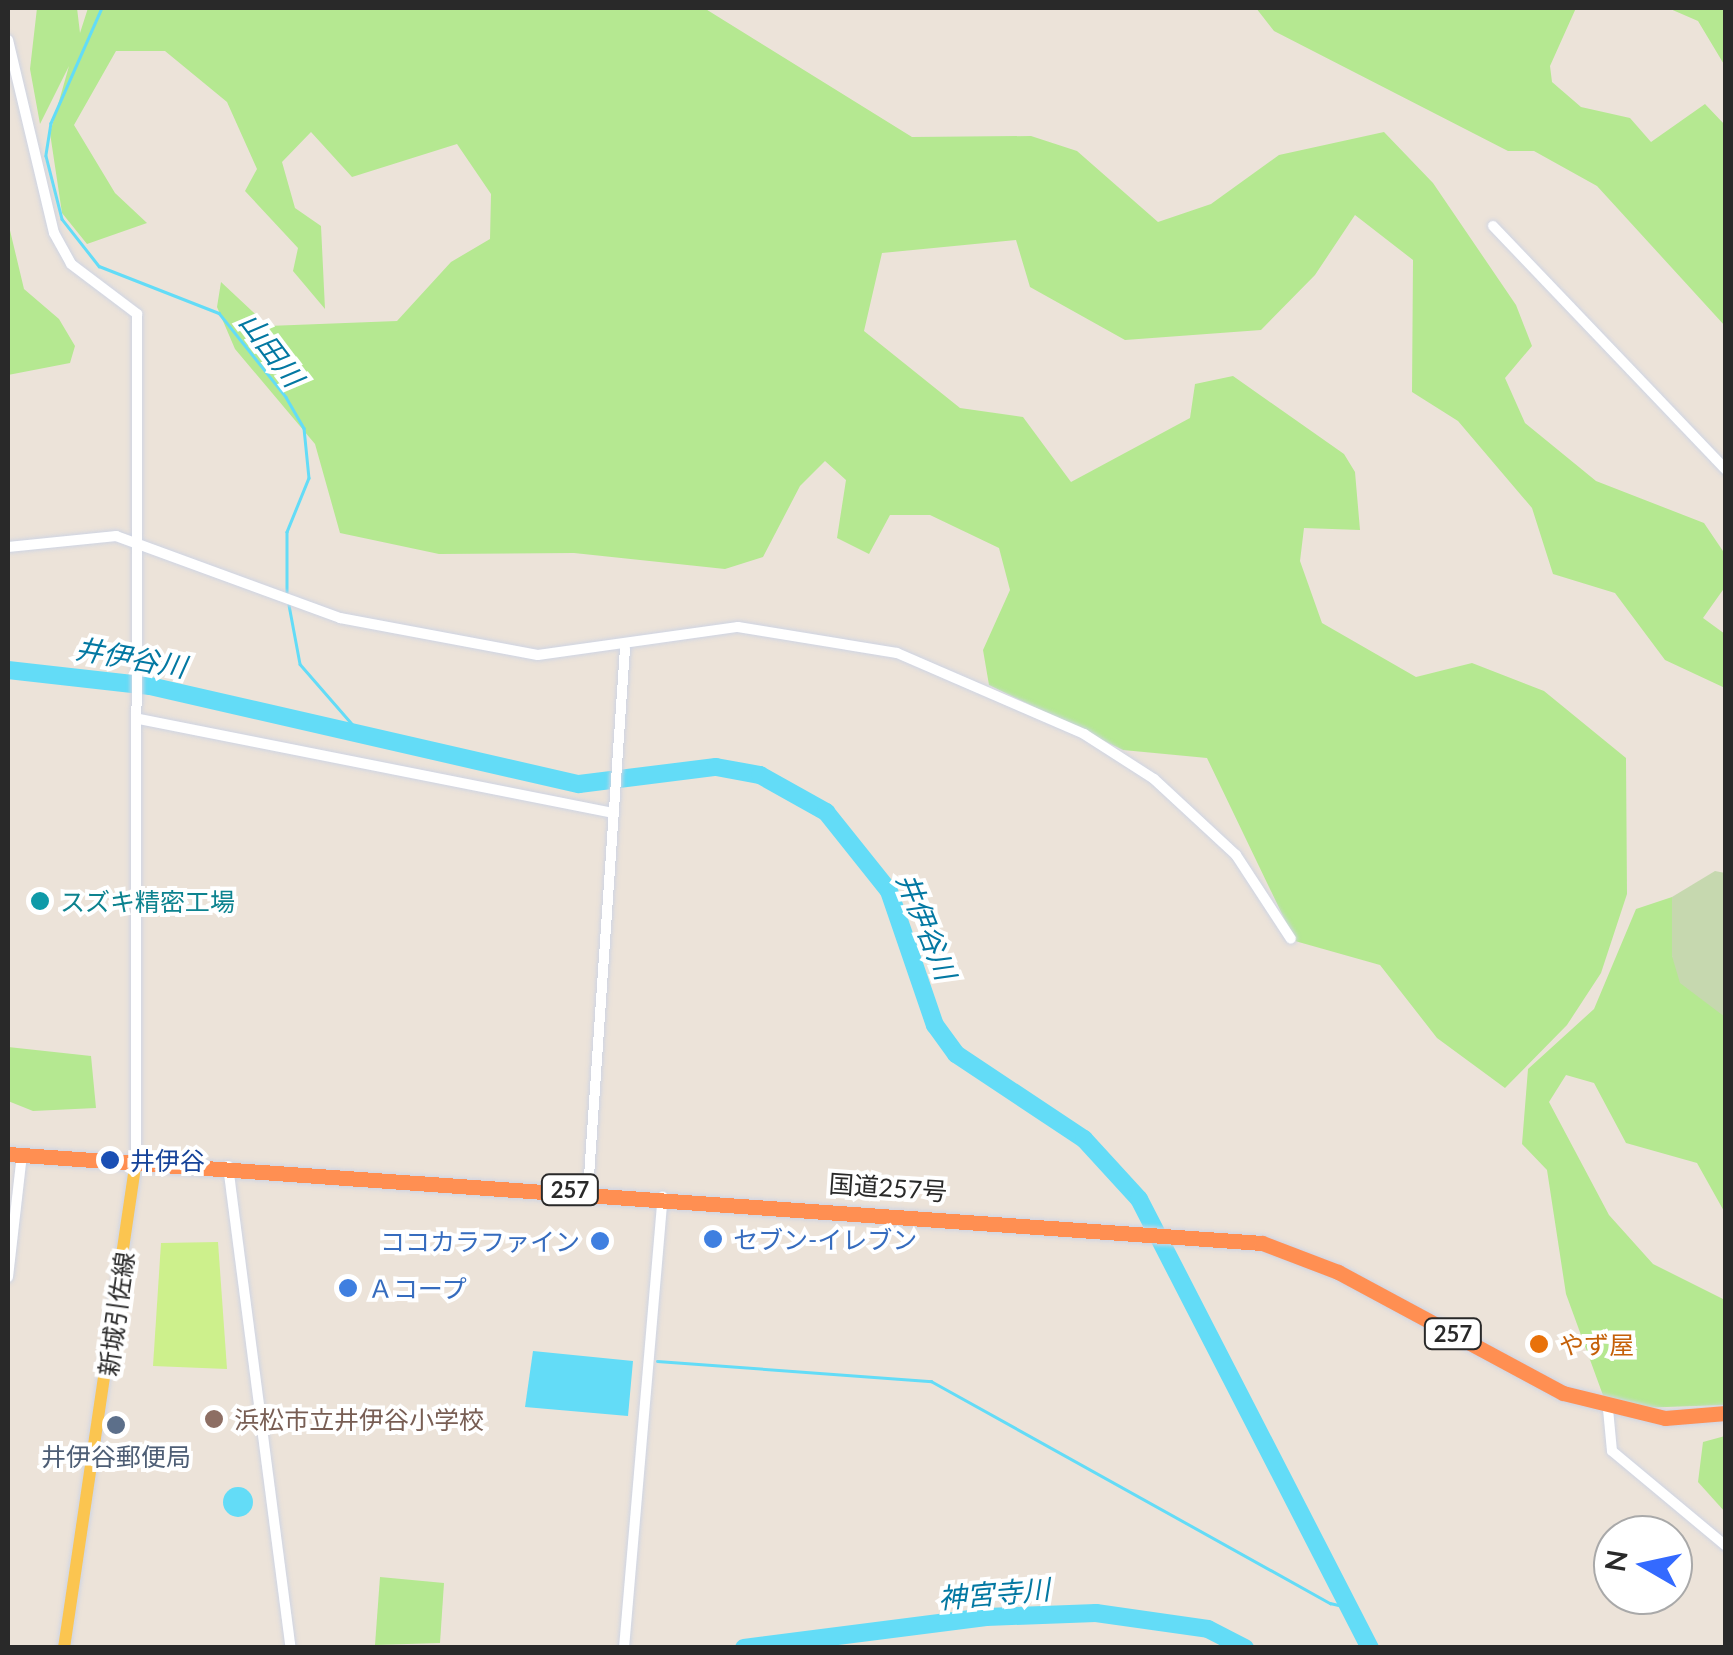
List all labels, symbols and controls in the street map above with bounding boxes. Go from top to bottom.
water label: 山田川 [233,305,311,393]
water label: 井伊谷川 [73,631,189,683]
water label: 井伊谷川 [890,868,964,984]
place label: スズキ精密工場 [60,886,235,916]
marker: スズキ精密工場 [29,890,51,912]
place label: 井伊谷 [130,1145,205,1175]
marker: 井伊谷 [99,1149,121,1171]
street label: 国道257号 [828,1168,948,1206]
road number: 257 [540,1173,600,1207]
place label: セブン-イレブン [733,1224,917,1254]
place label: ココカラファイン [380,1226,580,1256]
marker: セブン-イレブン [702,1228,724,1250]
marker: ココカラファイン [589,1230,611,1252]
street label: 新城引佐線 [92,1250,140,1378]
place label: Ａコープ [368,1273,468,1303]
marker: Ａコープ [337,1277,359,1299]
road number: 257 [1423,1317,1483,1351]
place label: やず屋 [1559,1329,1634,1359]
marker: やず屋 [1528,1333,1550,1355]
place label: 浜松市立井伊谷小学校 [234,1404,484,1434]
marker: 浜松市立井伊谷小学校 [203,1408,225,1430]
marker: 井伊谷郵便局 [105,1414,127,1436]
place label: 井伊谷郵便局 [41,1441,191,1471]
north arrow [1593,1515,1693,1615]
text: N [1597,1547,1634,1574]
water label: 神宮寺川 [937,1571,1051,1615]

